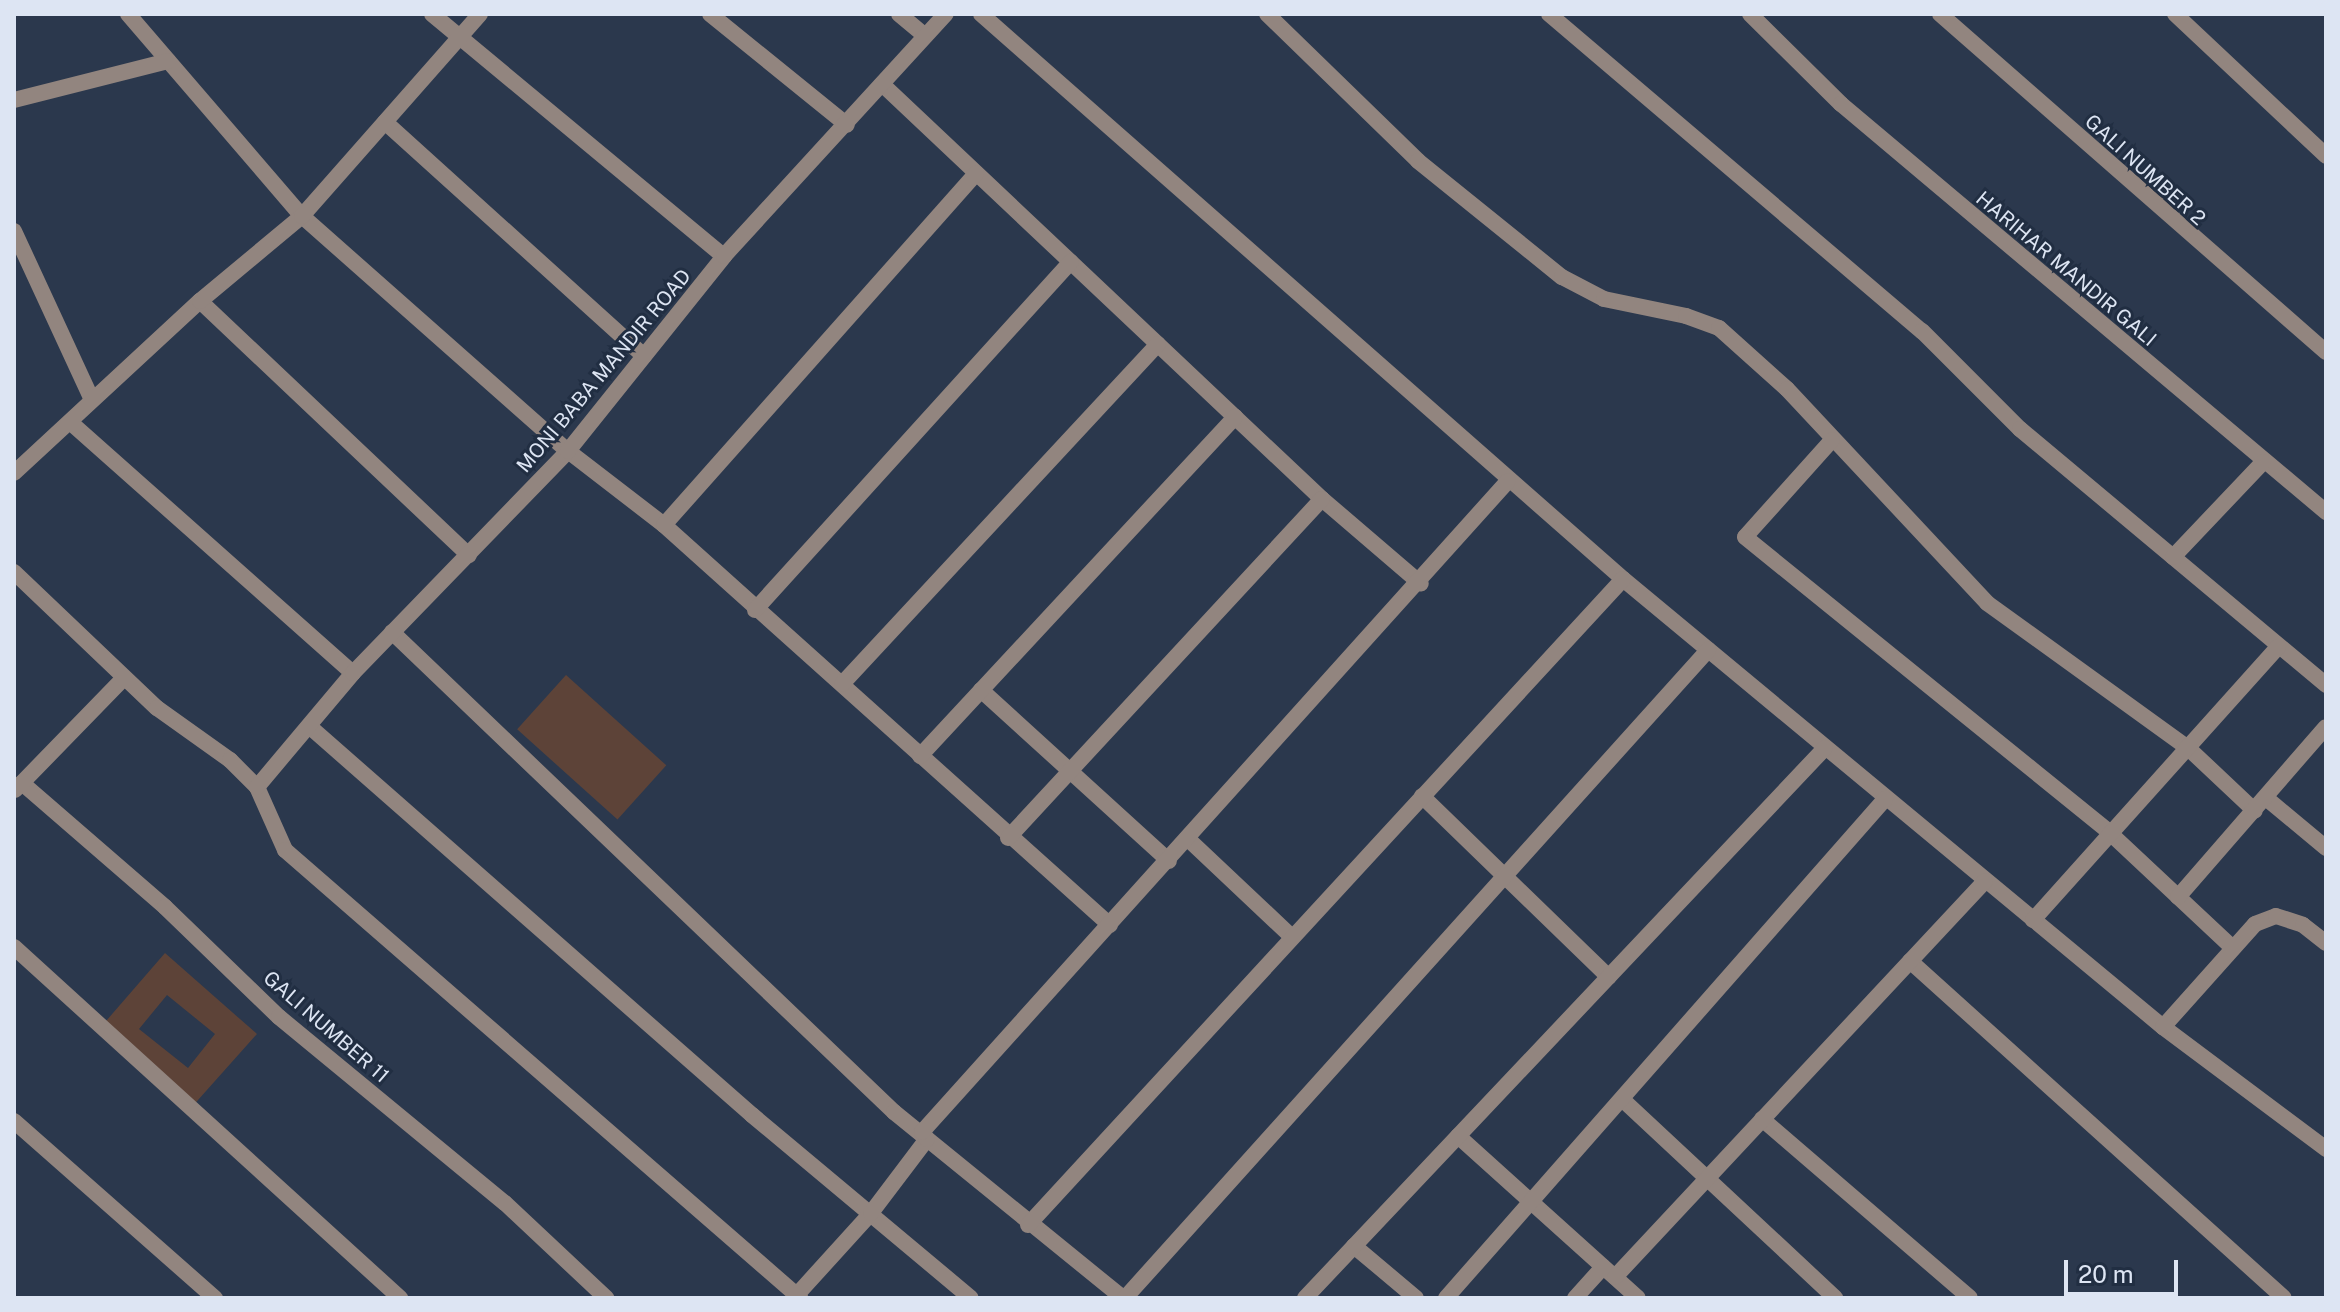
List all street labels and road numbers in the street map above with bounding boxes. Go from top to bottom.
street label: GALI NUMBER 2 [2080,110,2210,230]
street label: HARIHAR MANDIR GALI [1971,187,2161,351]
street label: MONI BABA MANDIR ROAD [512,264,696,478]
street label: GALI NUMBER 11 [258,966,394,1088]

